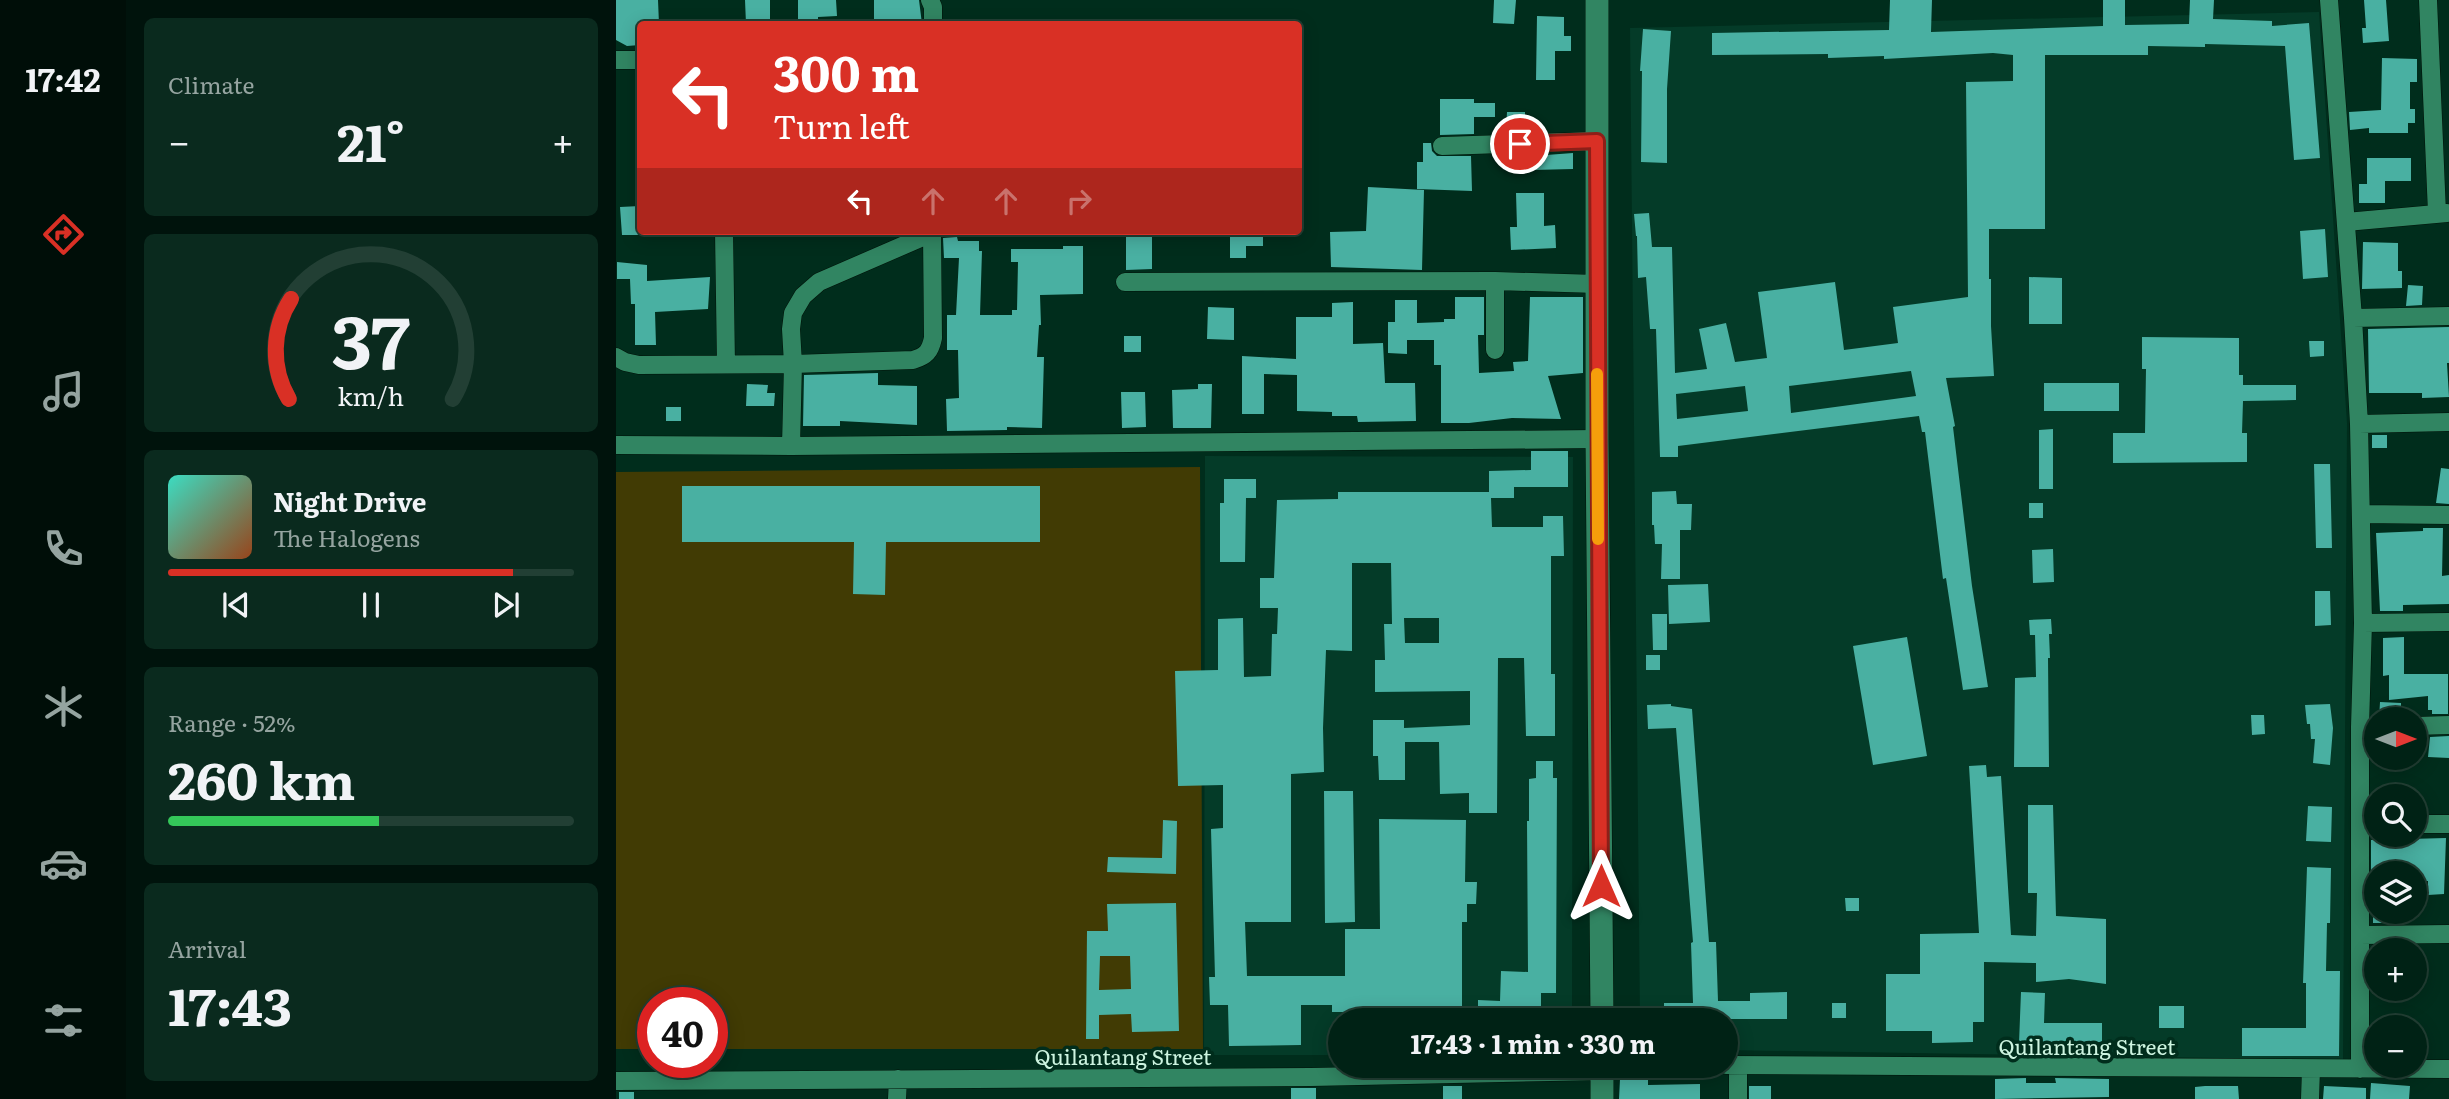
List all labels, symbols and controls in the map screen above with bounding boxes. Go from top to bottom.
text: 300 m [773,34,919,107]
icon: left [658,49,749,140]
text: 17:42 [25,54,101,102]
text: Climate [168,67,254,101]
text: 21° [337,101,405,178]
text: Turn left [773,101,910,149]
text: − [168,111,190,168]
text: + [552,111,574,168]
pin [1490,114,1550,174]
icon: arrive [1501,125,1539,163]
icon: left [841,182,879,220]
icon: ahead [914,182,952,220]
icon: ahead [987,182,1025,220]
icon: right [1060,182,1098,220]
icon: directions [39,210,88,259]
text: 37 [332,284,411,392]
icon: music [39,367,88,416]
text: km/h [338,377,404,414]
text: Night Drive [273,481,427,520]
text: The Halogens [273,520,420,554]
icon: phone [39,524,88,573]
icon: previous [217,586,255,624]
icon: pause [352,586,390,624]
icon: next [487,586,525,624]
icon: climate [39,682,88,731]
text: Range · 52% [168,705,296,739]
north arrow [2364,707,2427,770]
map controls [2364,707,2427,1078]
text: 260 km [168,739,355,816]
button: search [2364,784,2427,847]
icon: car [39,839,88,888]
position arrow [1564,849,1638,923]
button: layers [2364,861,2427,924]
text: Arrival [168,931,247,965]
button: + [2364,938,2427,1001]
text: 17:43 [168,965,292,1042]
speed limit sign: 40 [637,987,728,1078]
icon: filters [39,996,88,1045]
button: − [2364,1015,2427,1078]
text: 17:43 · 1 min · 330 m [1411,1023,1656,1062]
street label: Quilantang Street [1999,1030,2176,1061]
street label: Quilantang Street [1035,1040,1212,1071]

